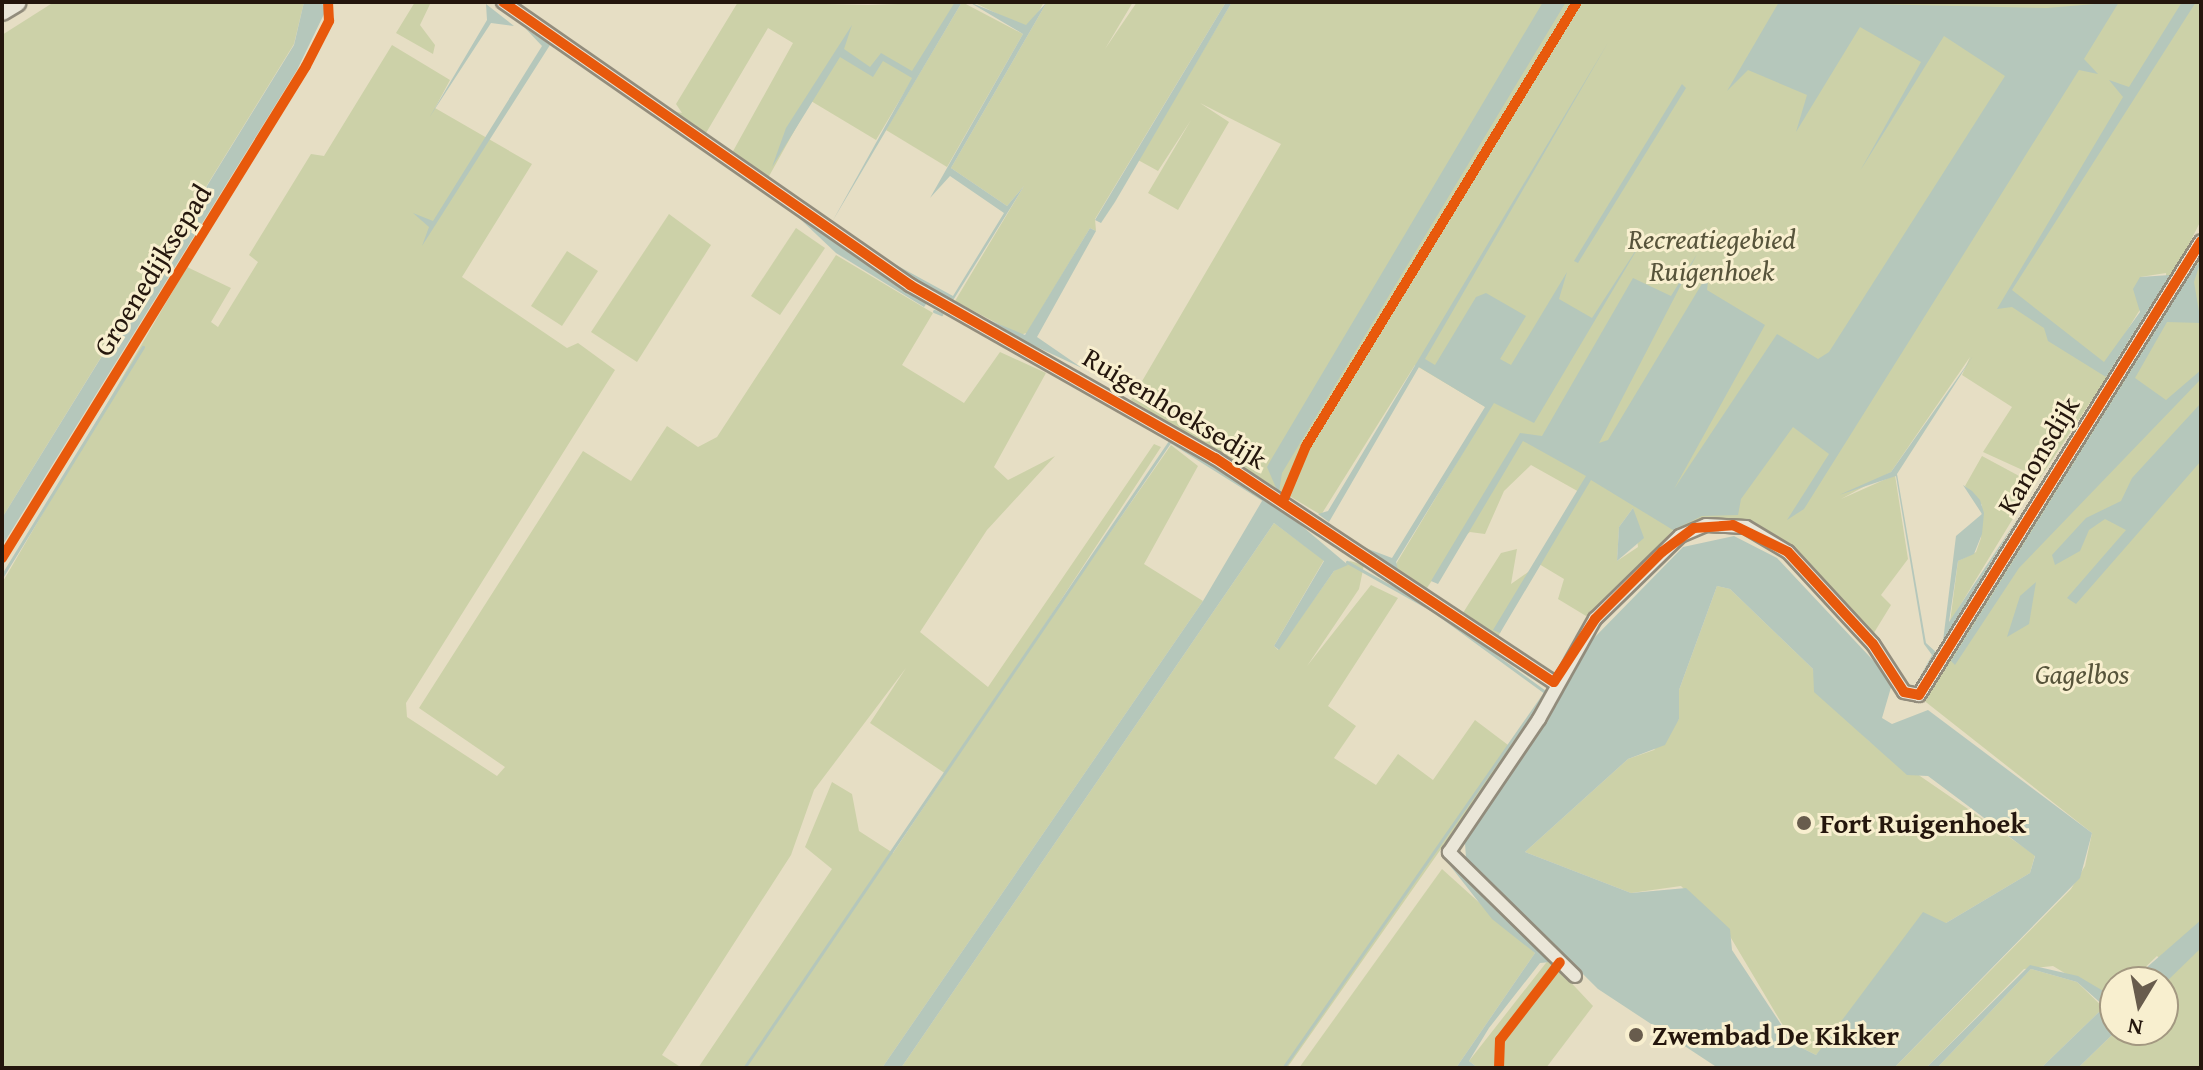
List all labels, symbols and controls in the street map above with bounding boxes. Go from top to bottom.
street label: Groenedijksepad [86,178,218,362]
park label: Recreatiegebied Ruigenhoek [1628,222,1796,288]
street label: Ruigenhoeksedijk [1077,340,1273,476]
street label: Kanonsdijk [1990,390,2086,520]
park label: Gagelbos [2035,657,2129,691]
place label: Fort Ruigenhoek [1820,806,2026,840]
marker: Fort Ruigenhoek [1795,814,1813,832]
north arrow [2099,966,2179,1046]
text: N [2125,1011,2145,1045]
place label: Zwembad De Kikker [1652,1018,1899,1052]
marker: Zwembad De Kikker [1627,1026,1645,1044]

